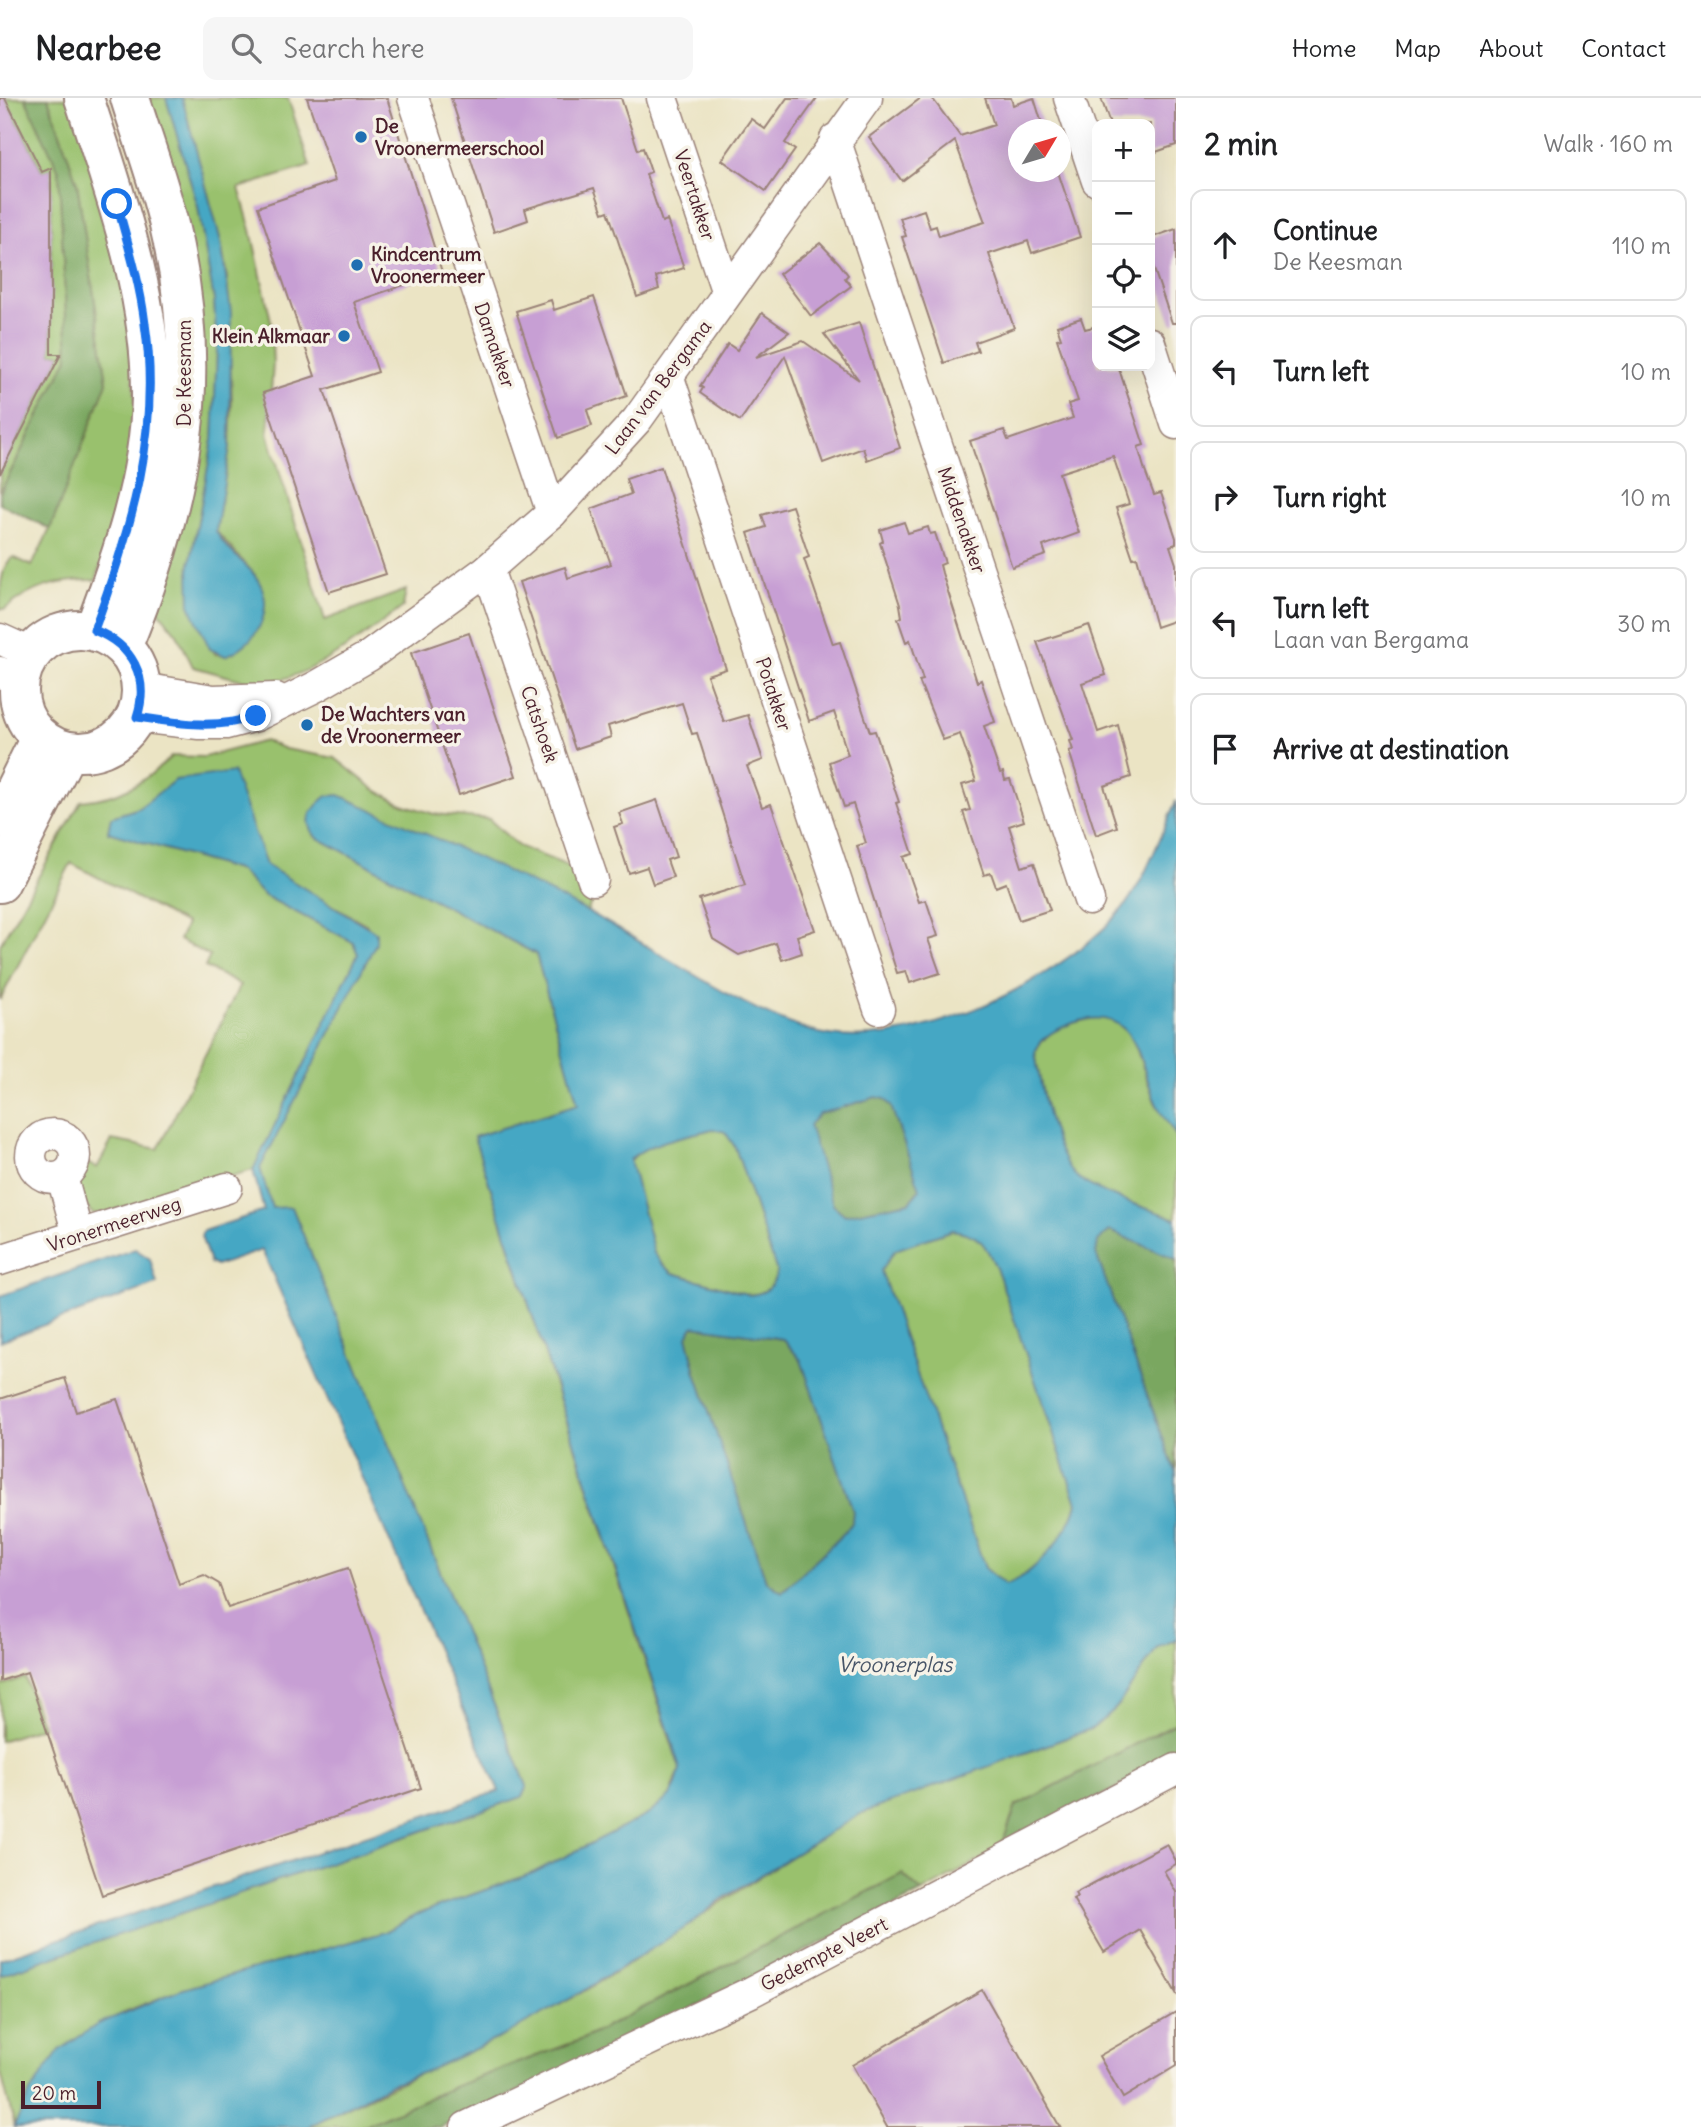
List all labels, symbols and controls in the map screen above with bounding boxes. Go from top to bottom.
search box [203,17,693,80]
text: Nearbee [35,27,161,69]
icon: search [227,29,265,67]
text: Search here [283,32,424,65]
text: Home [1292,33,1356,63]
text: Map [1394,33,1441,63]
text: About [1479,33,1543,63]
text: Contact [1581,33,1666,63]
place label: De Vroonermeerschool [375,114,544,160]
north arrow [1008,119,1071,182]
map controls [1092,119,1155,371]
button: + [1092,119,1155,182]
text: 2 min [1204,125,1278,163]
marker: De Vroonermeerschool [353,129,369,145]
text: Walk · 160 m [1544,129,1673,158]
street label: Veertakker [669,147,721,244]
button: − [1092,182,1155,245]
route start [101,188,132,219]
text: Continue [1273,214,1378,247]
icon: ahead [1206,226,1244,264]
text: 110 m [1612,231,1671,260]
place label: Kindcentrum Vroonermeer [371,242,485,288]
button: locate [1092,245,1155,308]
text: De Keesman [1273,247,1403,276]
marker: Kindcentrum Vroonermeer [349,257,365,273]
street label: Damakker [469,299,521,391]
button: layers [1092,308,1155,371]
street label: Laan van Bergama [600,315,716,459]
street label: De Keesman [172,319,196,427]
place label: Klein Alkmaar [212,324,330,348]
marker: Klein Alkmaar [336,328,352,344]
icon: left [1206,352,1244,390]
text: Turn left [1273,355,1369,388]
text: 10 m [1621,357,1671,386]
street label: Middenakker [933,464,992,577]
icon: right [1206,478,1244,516]
text: Turn right [1273,481,1386,514]
text: 10 m [1621,483,1671,512]
text: Turn left [1273,592,1369,625]
icon: left [1206,604,1244,642]
text: 30 m [1617,609,1671,638]
text: Laan van Bergama [1273,625,1469,654]
street label: Potakker [751,654,797,734]
street label: Catshoek [516,682,564,766]
route end [240,700,271,731]
place label: De Wachters van de Vroonermeer [321,702,465,748]
marker: De Wachters van de Vroonermeer [299,717,315,733]
icon: arrive [1206,730,1244,768]
text: Arrive at destination [1273,733,1509,766]
street label: Vronermeerweg [44,1191,184,1257]
water label: Vroonerplas [838,1651,954,1678]
street label: Gedempte Veert [756,1912,892,1996]
scale bar [21,2078,102,2110]
text: 20 m [32,2081,76,2105]

